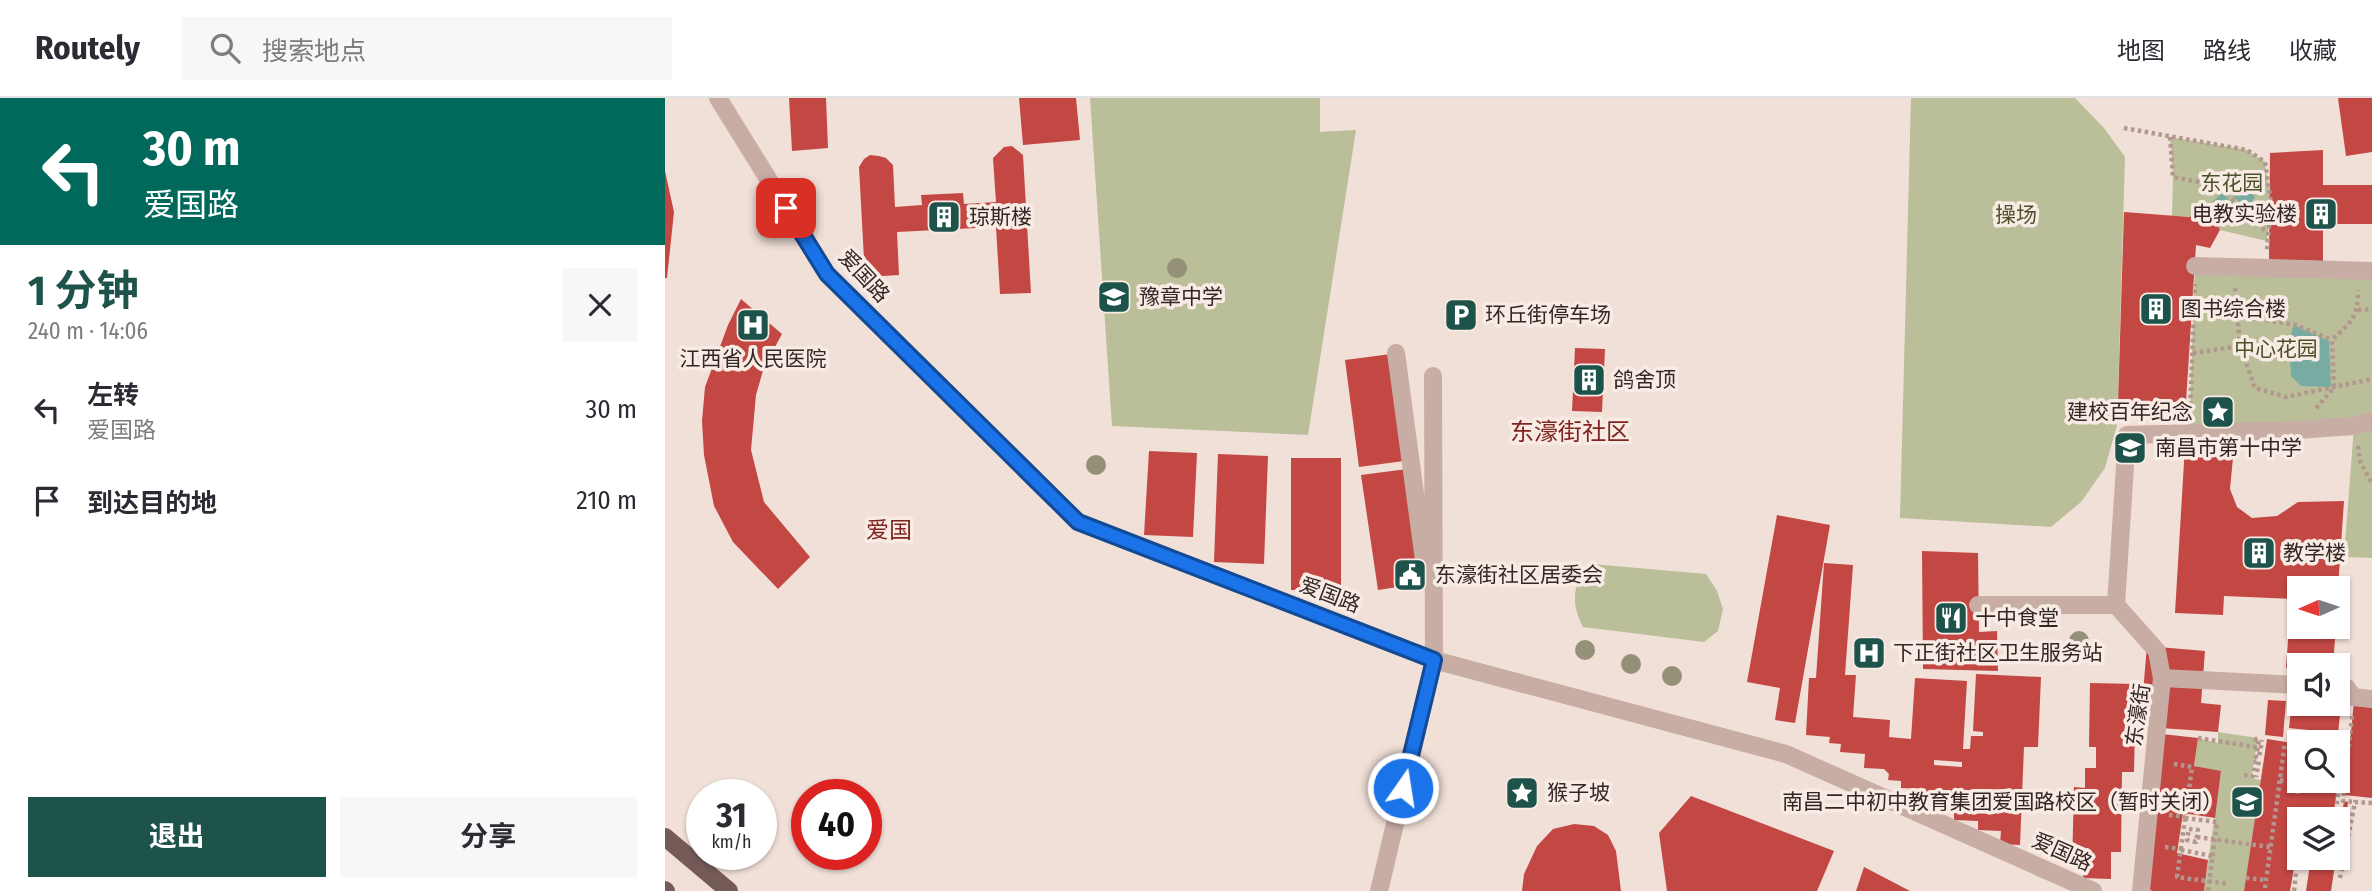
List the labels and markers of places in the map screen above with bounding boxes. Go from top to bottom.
pin [756,178,816,238]
building icon: 电教实验楼 [2302,195,2340,233]
building icon: 琼斯楼 [925,198,963,236]
place label: 电教实验楼 [2192,201,2297,227]
place label: 琼斯楼 [969,204,1032,230]
school or university icon: 豫章中学 [1095,278,1133,316]
place label: 豫章中学 [1139,284,1223,310]
building icon: 图书综合楼 [2137,290,2175,328]
parking icon: 环丘街停车场 [1442,296,1480,334]
place label: 图书综合楼 [2181,296,2286,322]
place label: 环丘街停车场 [1485,302,1611,328]
hospital icon: 江西省人民医院 [734,306,772,344]
place label: 江西省人民医院 [680,346,827,372]
building icon: 鸽舍顶 [1570,361,1608,399]
place label: 鸽舍顶 [1613,367,1676,393]
place icon: 建校百年纪念 [2199,393,2237,431]
place label: 建校百年纪念 [2067,399,2193,425]
school or university icon: 南昌市第十中学 [2111,429,2149,467]
place label: 南昌市第十中学 [2155,435,2302,461]
building icon: 教学楼 [2240,534,2278,572]
place label: 教学楼 [2283,540,2346,566]
public building icon: 东濠街社区居委会 [1391,556,1429,594]
place label: 东濠街社区居委会 [1435,562,1603,588]
restaurant icon: 十中食堂 [1932,599,1970,637]
place label: 十中食堂 [1975,605,2059,631]
hospital icon: 下正街社区卫生服务站 [1850,634,1888,672]
place label: 下正街社区卫生服务站 [1893,640,2103,666]
place icon: 猴子坡 [1503,774,1541,812]
place label: 猴子坡 [1547,780,1610,806]
school or university icon: 南昌二中初中教育集团爱国路校区（暂时关闭） [2228,783,2266,821]
place label: 南昌二中初中教育集团爱国路校区（暂时关闭） [1782,789,2223,815]

